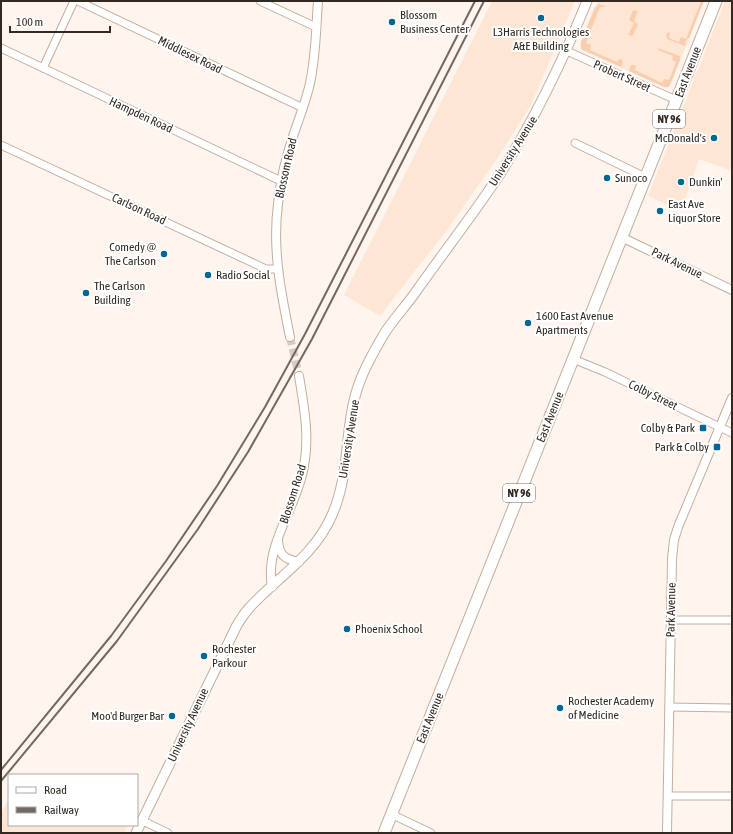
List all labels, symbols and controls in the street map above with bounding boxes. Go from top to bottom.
scale bar [10,8,110,34]
place label: Blossom Business Center [400,8,469,36]
marker: L3Harris Technologies A&E Building [536,13,546,23]
text: 100 m [16,15,43,29]
marker: Blossom Business Center [387,17,397,27]
place label: L3Harris Technologies A&E Building [493,25,589,53]
street label: Middlesex Road [156,33,224,77]
street label: East Avenue [672,45,704,99]
street label: Probert Street [591,57,653,95]
street label: Hampden Road [107,94,175,136]
road number: NY 96 [653,110,685,128]
street label: University Avenue [486,113,540,189]
place label: McDonald's [655,131,706,145]
marker: McDonald's [709,133,719,143]
street label: Blossom Road [272,136,300,200]
place label: Sunoco [615,171,648,185]
marker: Sunoco [602,173,612,183]
place label: Dunkin' [689,175,723,189]
marker: Dunkin' [676,177,686,187]
street label: Carlson Road [110,190,168,228]
place label: East Ave Liquor Store [668,197,721,225]
marker: East Ave Liquor Store [655,206,665,216]
place label: Comedy @ The Carlson [105,240,156,268]
street label: Park Avenue [649,245,705,281]
marker: Comedy @ The Carlson [159,249,169,259]
place label: Radio Social [216,268,271,282]
marker: Radio Social [203,270,213,280]
place label: The Carlson Building [94,279,145,307]
marker: The Carlson Building [81,288,91,298]
place label: 1600 East Avenue Apartments [536,309,613,337]
marker: 1600 East Avenue Apartments [523,318,533,328]
street label: Colby Street [626,377,680,413]
street label: East Avenue [534,390,566,444]
street label: University Avenue [336,399,362,479]
place label: Colby & Park [641,421,696,435]
marker: Colby & Park [698,423,708,433]
place label: Park & Colby [655,440,709,454]
marker: Park & Colby [712,442,722,452]
street label: Blossom Road [277,462,309,526]
road number: NY 96 [503,484,535,502]
street label: Park Avenue [664,582,678,638]
place label: Phoenix School [355,622,423,636]
marker: Phoenix School [342,624,352,634]
place label: Rochester Parkour [212,642,256,670]
marker: Rochester Parkour [199,651,209,661]
street label: University Avenue [165,686,211,764]
street label: East Avenue [414,691,446,745]
place label: Rochester Academy of Medicine [568,694,654,722]
marker: Rochester Academy of Medicine [555,703,565,713]
place label: Moo'd Burger Bar [91,709,164,723]
marker: Moo'd Burger Bar [167,711,177,721]
legend [8,774,138,826]
text: Road [44,783,67,797]
text: Railway [44,803,79,817]

